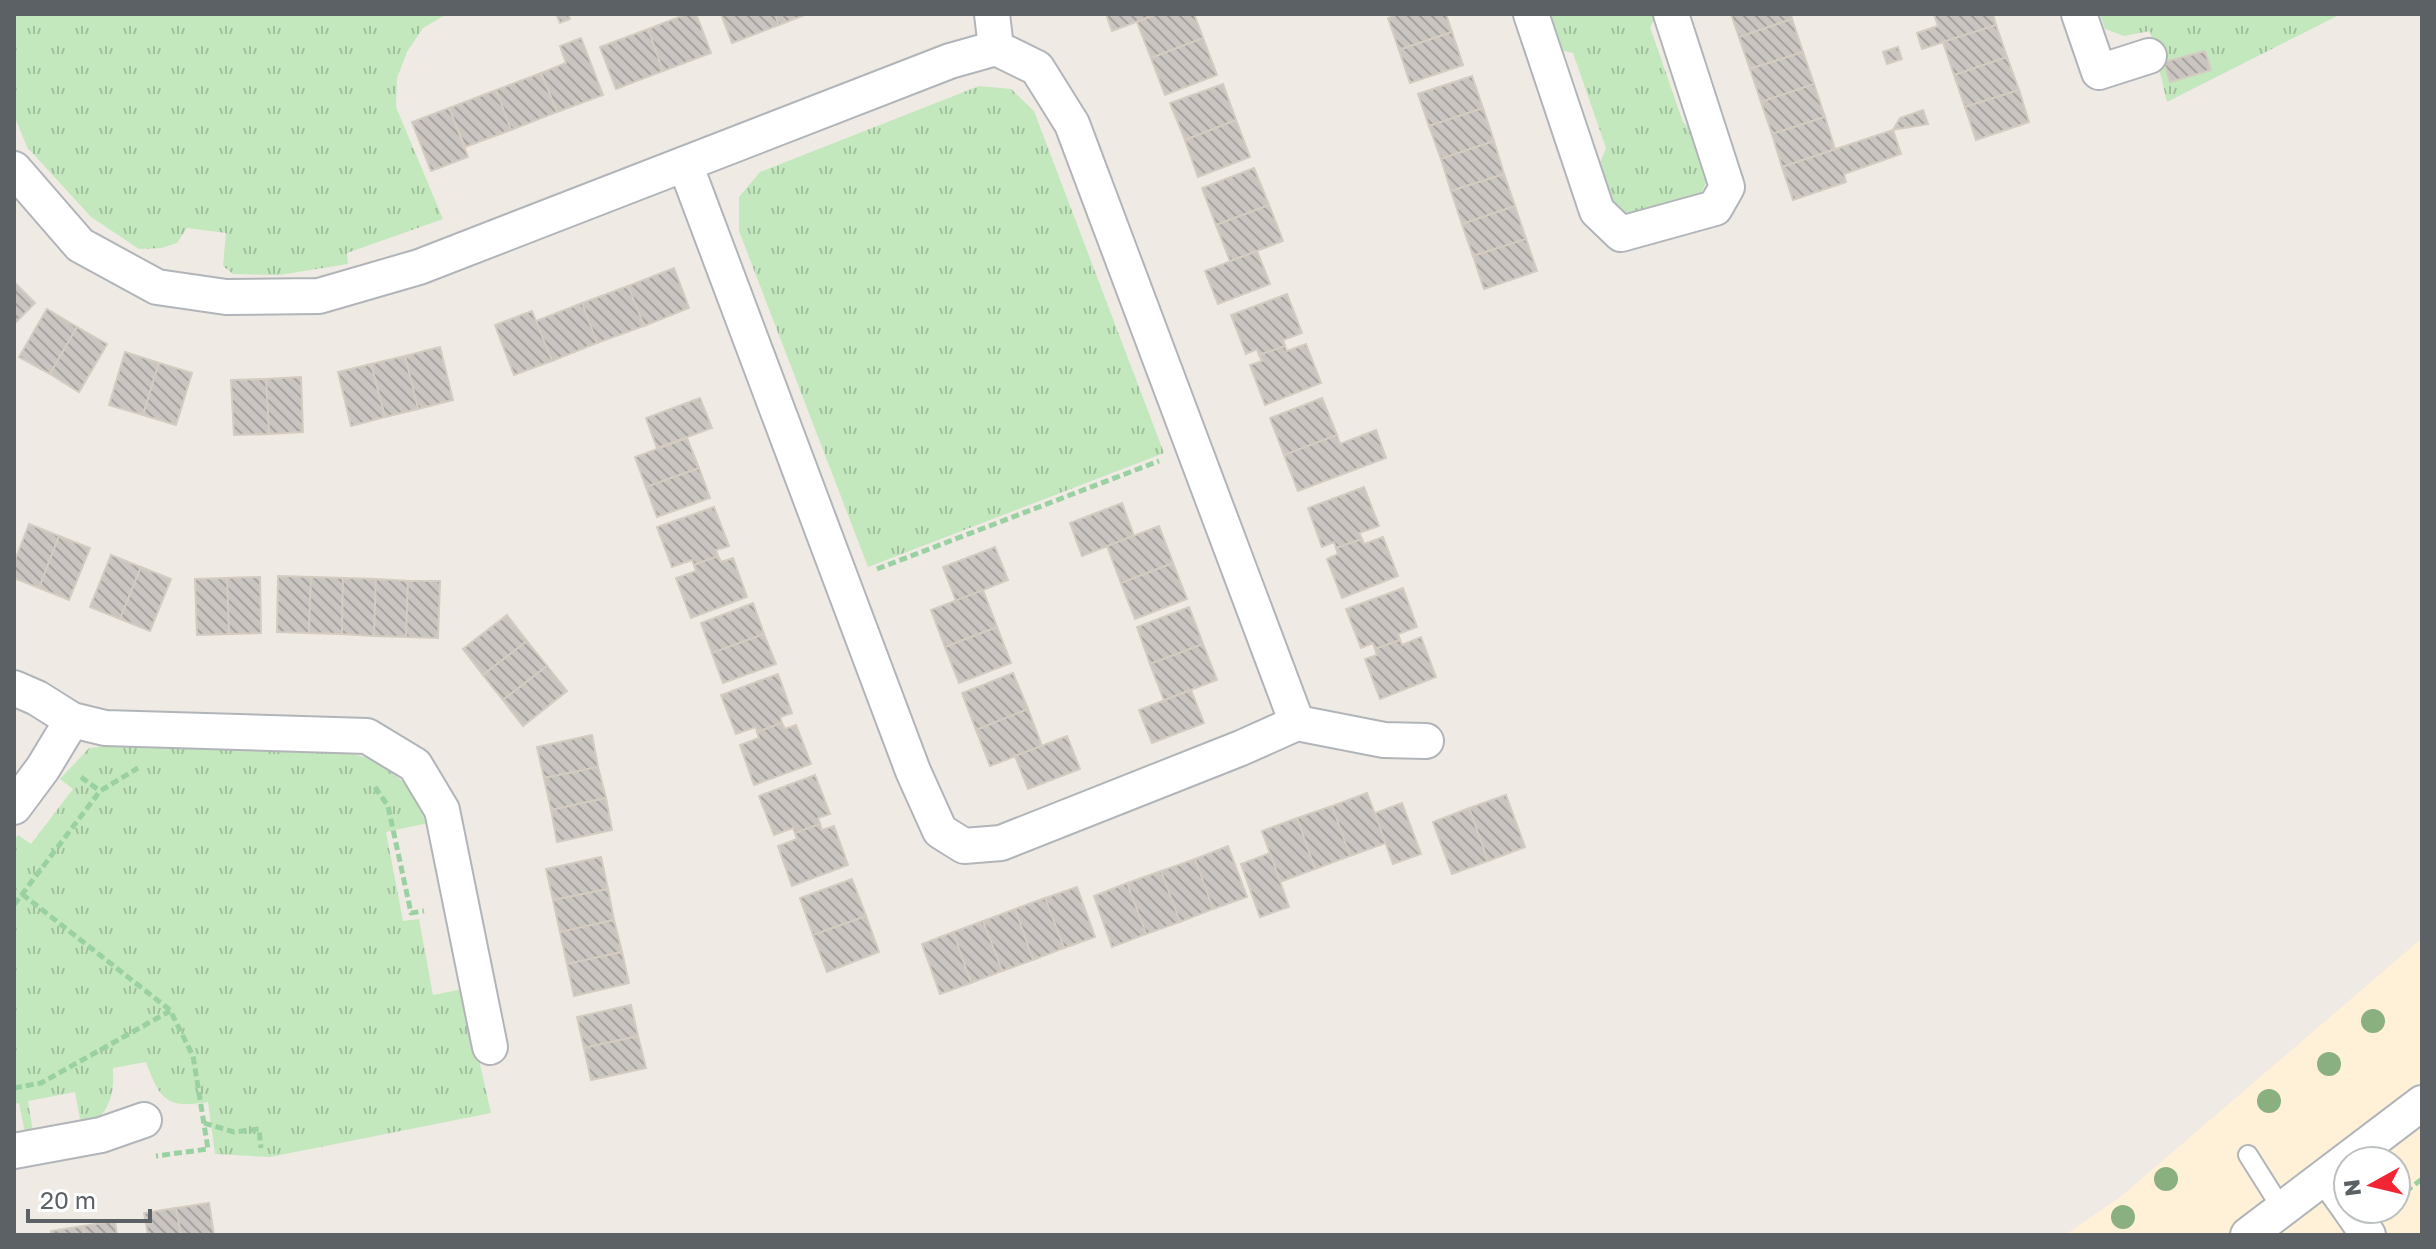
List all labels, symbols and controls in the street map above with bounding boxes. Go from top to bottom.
north arrow [2332,1145,2412,1225]
scale bar [28,1173,150,1223]
text: N [2337,1178,2366,1198]
text: 20 m [40,1185,96,1214]

